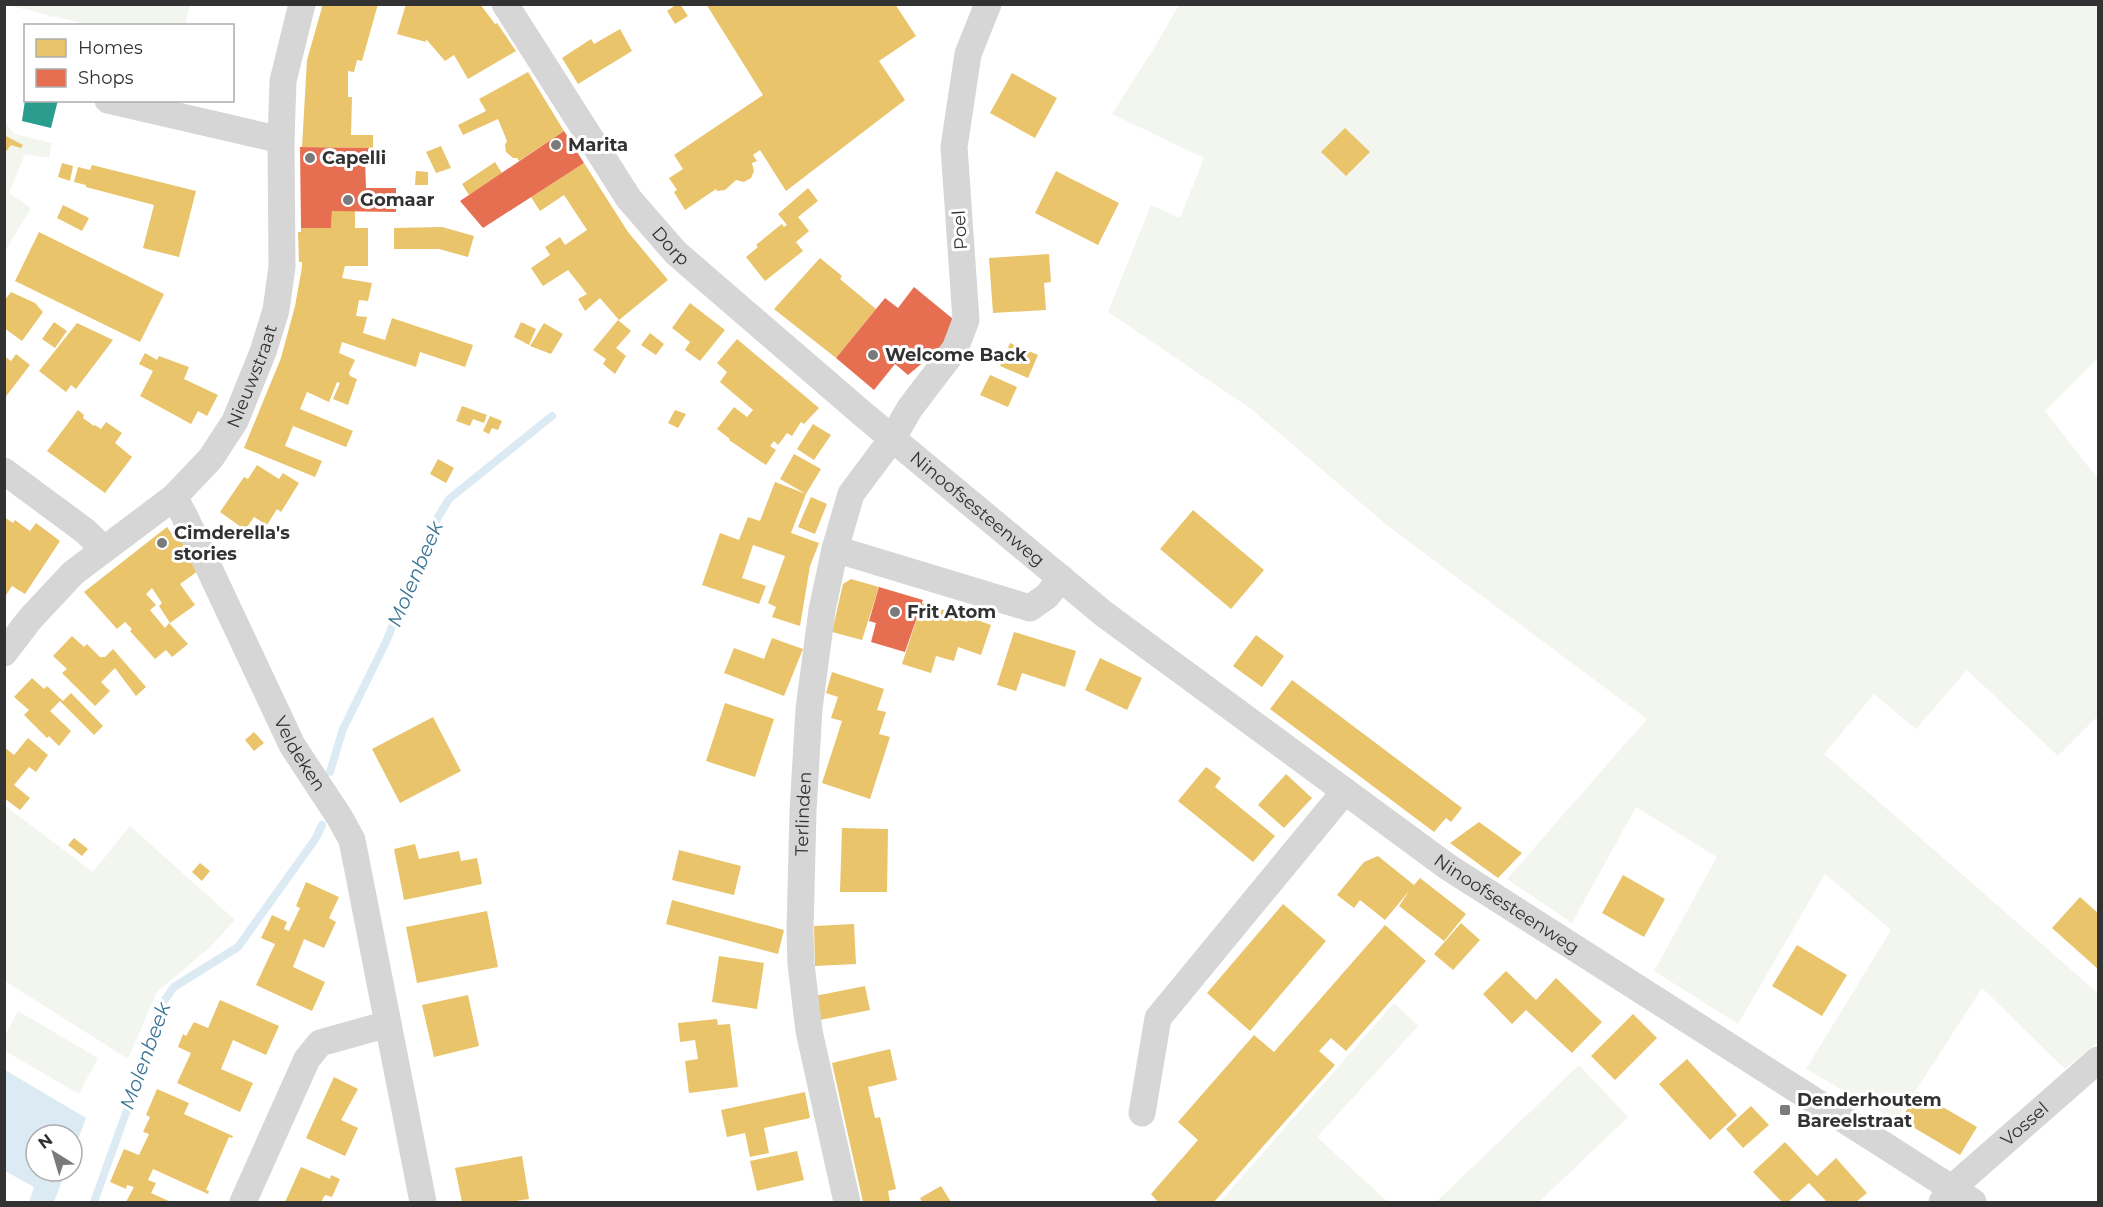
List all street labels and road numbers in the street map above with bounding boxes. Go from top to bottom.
street label: Poel [948,209,972,251]
street label: Dorp [647,222,694,271]
street label: Nieuwstraat [222,322,282,431]
street label: Ninoofsesteenweg [905,447,1049,571]
street label: Veldeken [269,713,330,796]
street label: Terlinden [791,771,816,856]
street label: Ninoofsesteenweg [1430,849,1583,959]
street label: Vossel [1996,1097,2053,1151]

